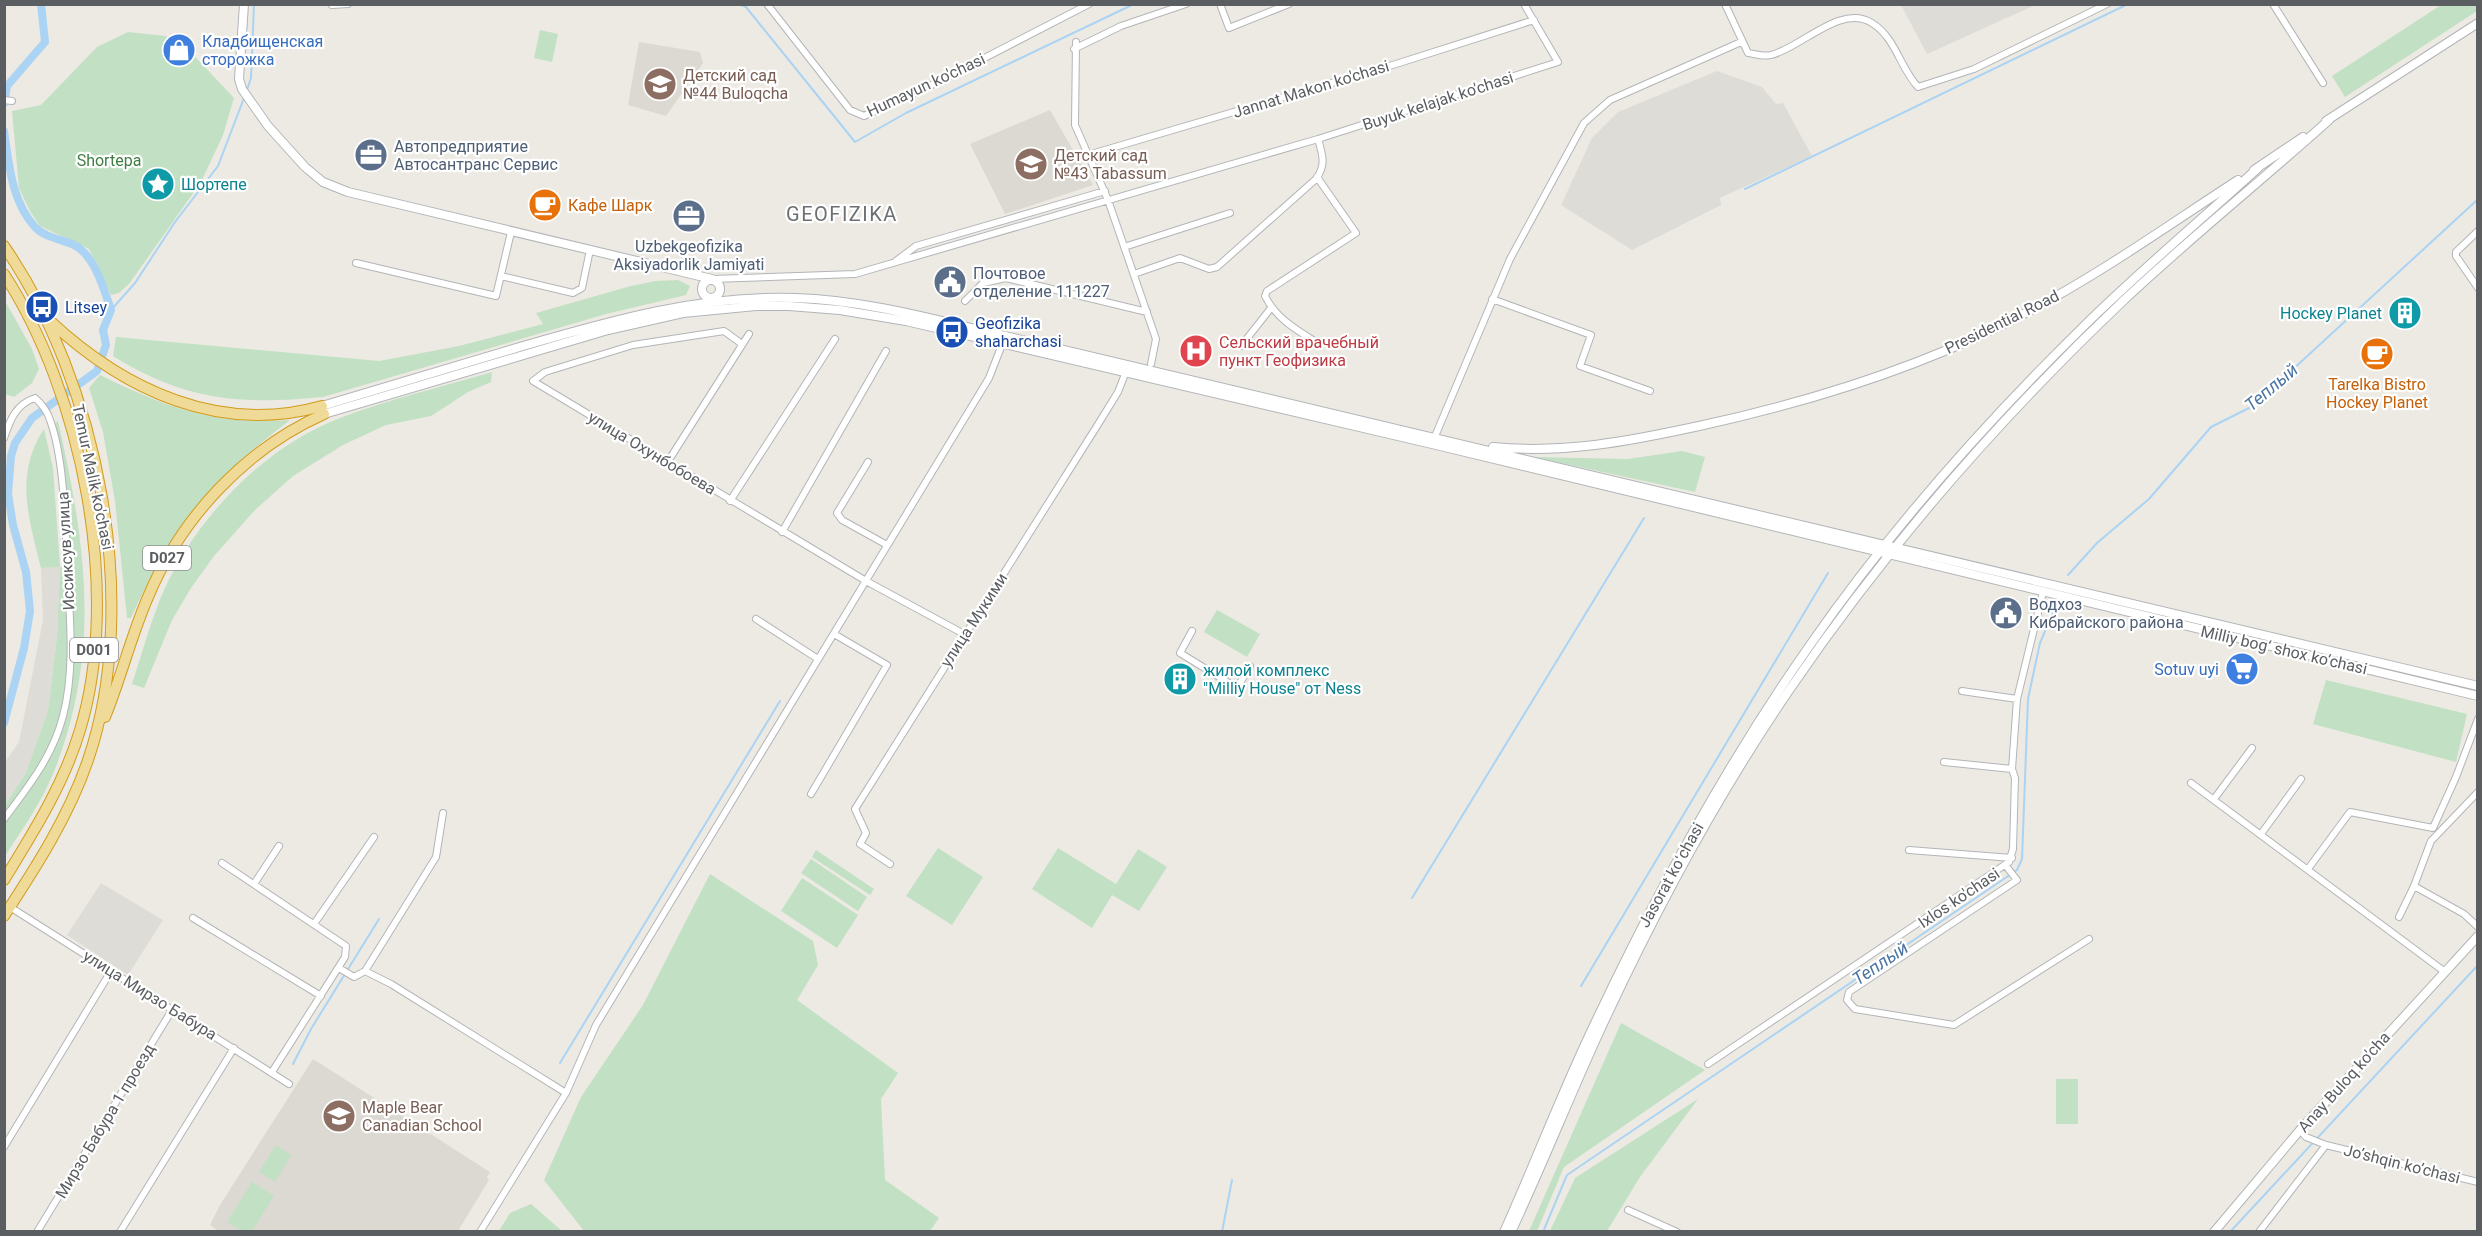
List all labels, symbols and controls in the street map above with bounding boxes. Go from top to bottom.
shop icon: Кладбищенская сторожка [161,32,197,68]
place label: Кладбищенская сторожка [202,32,323,69]
street label: Humayun ko'chasi [864,49,988,121]
street label: Jannat Makon ko'chasi [1231,56,1391,122]
school or university icon: Детский сад №44 Buloqcha [642,66,678,102]
place label: Детский сад №44 Buloqcha [683,66,788,103]
street label: Buyuk kelajak ko'chasi [1360,68,1516,134]
office icon: Автопредприятие Автосантранс Сервис [353,137,389,173]
place label: Автопредприятие Автосантранс Сервис [394,137,558,174]
school or university icon: Детский сад №43 Tabassum [1013,146,1049,182]
place label: Детский сад №43 Tabassum [1054,146,1167,183]
park label: Shortepa [77,151,141,170]
place icon: Шортепе [140,166,176,202]
place label: Шортепе [181,175,247,194]
cafe icon: Кафе Шарк [527,187,563,223]
place label: Кафе Шарк [568,196,653,215]
office icon: Uzbekgeofizika Aksiyadorlik Jamiyati [671,198,707,234]
district label: GEOFIZIKA [786,202,898,226]
place label: Uzbekgeofizika Aksiyadorlik Jamiyati [613,237,765,274]
public building icon: Почтовое отделение 111227 [932,264,968,300]
place label: Почтовое отделение 111227 [973,264,1110,301]
street label: Presidential Road [1942,286,2062,358]
bus stop icon: Litsey [24,289,60,325]
building icon: Hockey Planet [2387,295,2423,331]
place label: Litsey [65,298,107,317]
place label: Hockey Planet [2280,304,2382,323]
bus stop icon: Geofizika shaharchasi [934,314,970,350]
place label: Geofizika shaharchasi [975,314,1062,351]
hospital icon: Сельский врачебный пункт Геофизика [1178,333,1214,369]
place label: Сельский врачебный пункт Геофизика [1219,333,1379,370]
cafe icon: Tarelka Bistro Hockey Planet [2359,336,2395,372]
water label: Теплый [2240,359,2302,415]
place label: Tarelka Bistro Hockey Planet [2326,375,2428,412]
street label: Temur Malik ko'chasi [68,402,118,552]
street label: улица Охунбобоева [585,407,719,499]
street label: Иссиксув улица [53,491,79,611]
road number: D027 [143,546,191,570]
street label: улица Мукими [937,569,1011,671]
public building icon: Водхоз Кибрайского района [1988,595,2024,631]
place label: Водхоз Кибрайского района [2029,595,2184,632]
street label: Milliy bog‘ shox ko‘chasi [2199,622,2369,678]
road number: D001 [70,638,118,662]
supermarket icon: Sotuv uyi [2224,651,2260,687]
place label: Sotuv uyi [2154,660,2219,679]
building icon: жилой комплекс "Milliy House" от Ness [1162,661,1198,697]
place label: жилой комплекс "Milliy House" от Ness [1203,661,1361,698]
street label: Jasorat koʻchasi [1634,819,1708,931]
street label: Ixlos ko'chasi [1915,864,2003,932]
water label: Теплый [1848,937,1912,989]
street label: улица Мирзо Бабура [80,946,220,1044]
street label: Anay Buloq ko'cha [2294,1028,2394,1136]
street label: Мирзо Бабура 1 проезд [51,1040,159,1202]
school or university icon: Maple Bear Canadian School [321,1098,357,1134]
place label: Maple Bear Canadian School [362,1098,482,1135]
street label: Joʼshqin koʼchasi [2342,1140,2462,1188]

